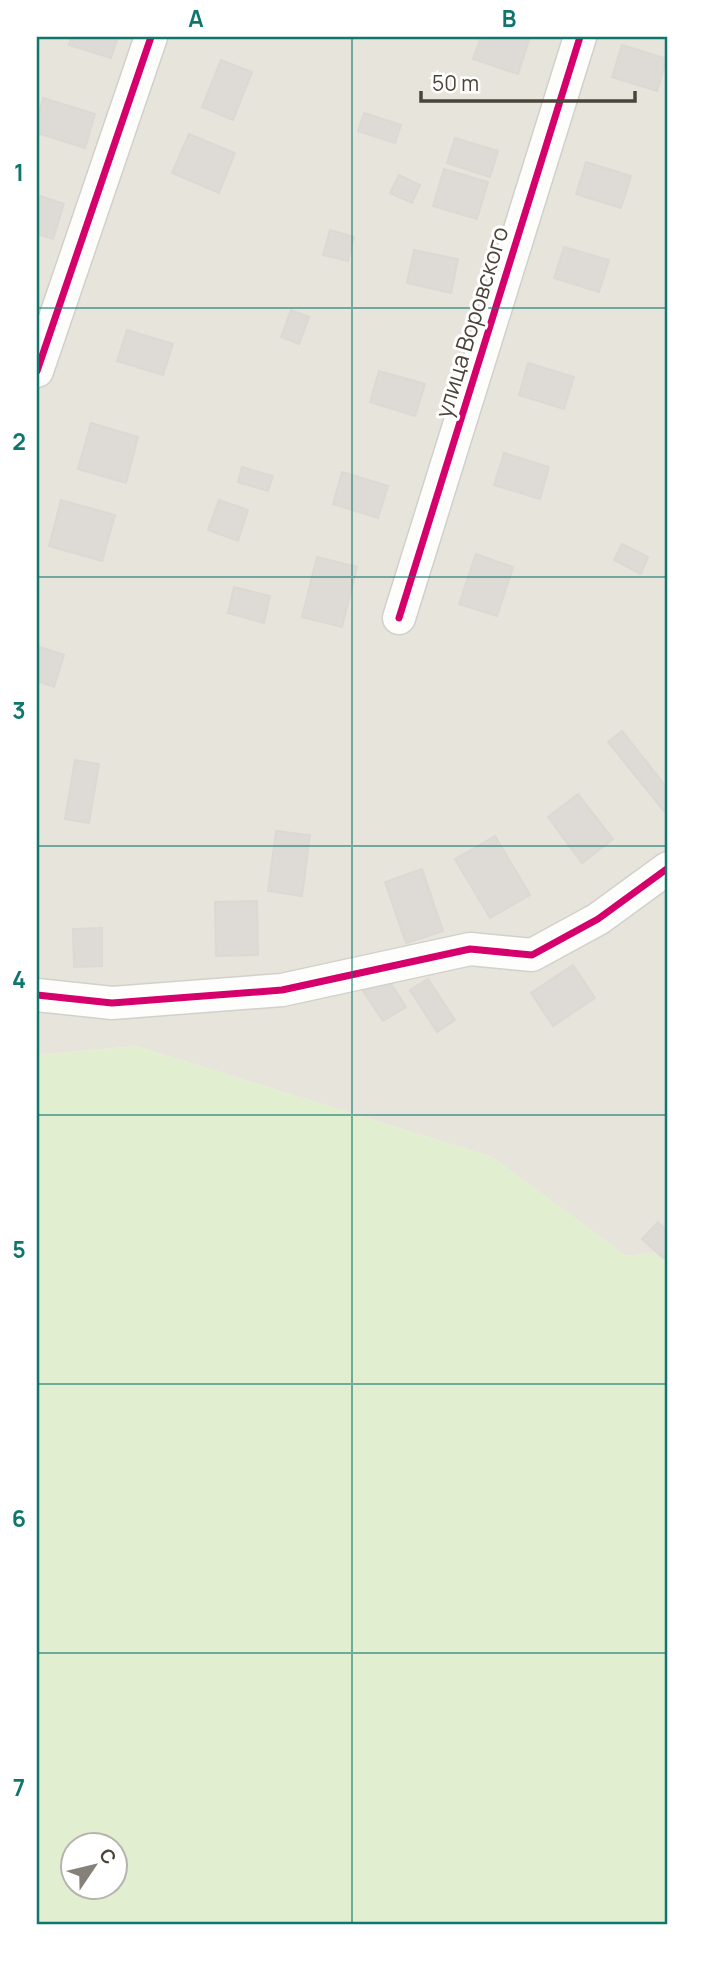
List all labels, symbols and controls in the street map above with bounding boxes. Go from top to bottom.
text: A [188,2,204,34]
text: B [502,2,516,34]
scale bar [421,60,635,104]
text: 50 m [432,69,479,97]
text: 1 [14,156,24,188]
street label: улица Воровского [427,222,515,422]
text: 2 [12,425,26,457]
text: 3 [12,694,26,726]
text: 4 [12,963,26,995]
text: 5 [12,1233,26,1265]
text: 6 [12,1502,26,1534]
text: 7 [13,1771,25,1803]
north arrow [60,1832,130,1902]
text: С [93,1843,123,1869]

